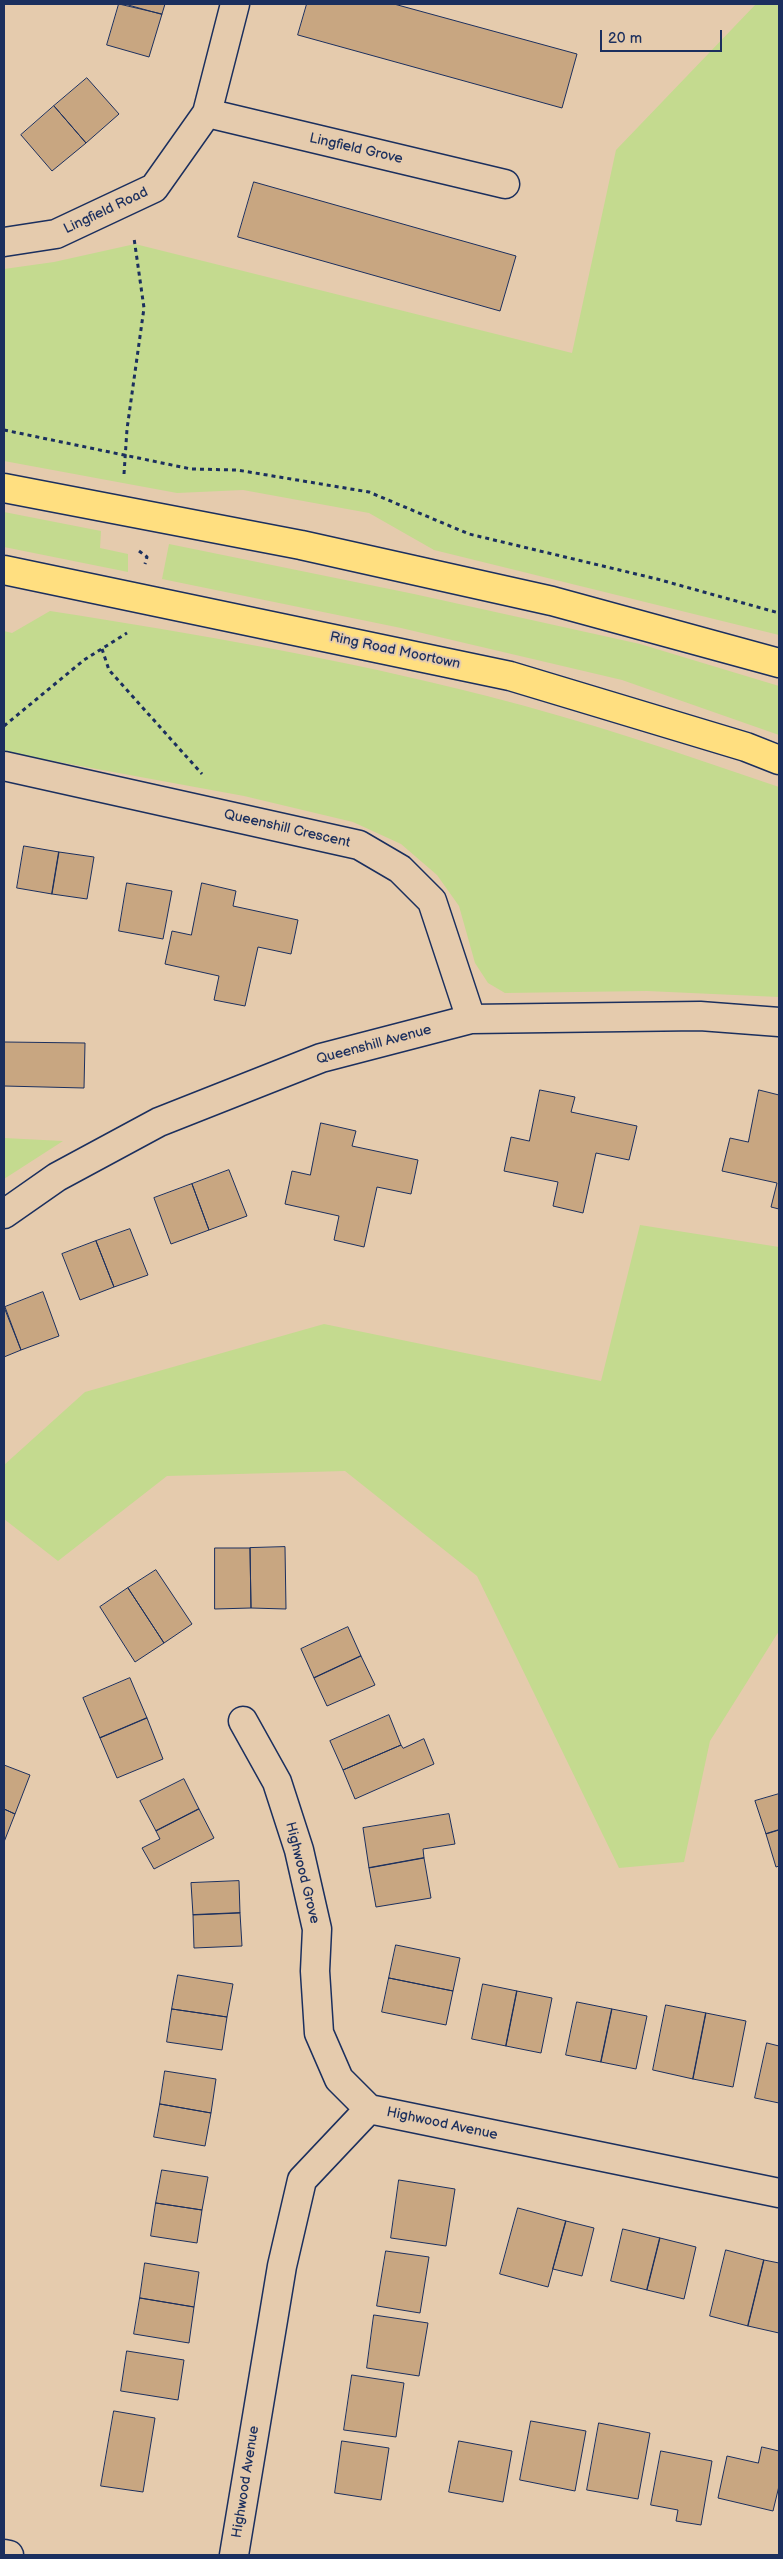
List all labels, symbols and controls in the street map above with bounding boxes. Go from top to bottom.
scale bar [603,20,726,52]
text: 20 m [608,29,642,48]
street label: Lingfield Grove [308,130,404,168]
street label: Lingfield Road [61,184,151,238]
street label: Ring Road Moortown [328,629,462,673]
street label: Queenshill Crescent [222,806,352,852]
street label: Queenshill Avenue [315,1022,433,1068]
street label: Highwood Grove [281,1820,323,1926]
street label: Highwood Avenue [385,2104,499,2144]
street label: Highwood Avenue [229,2425,263,2539]

